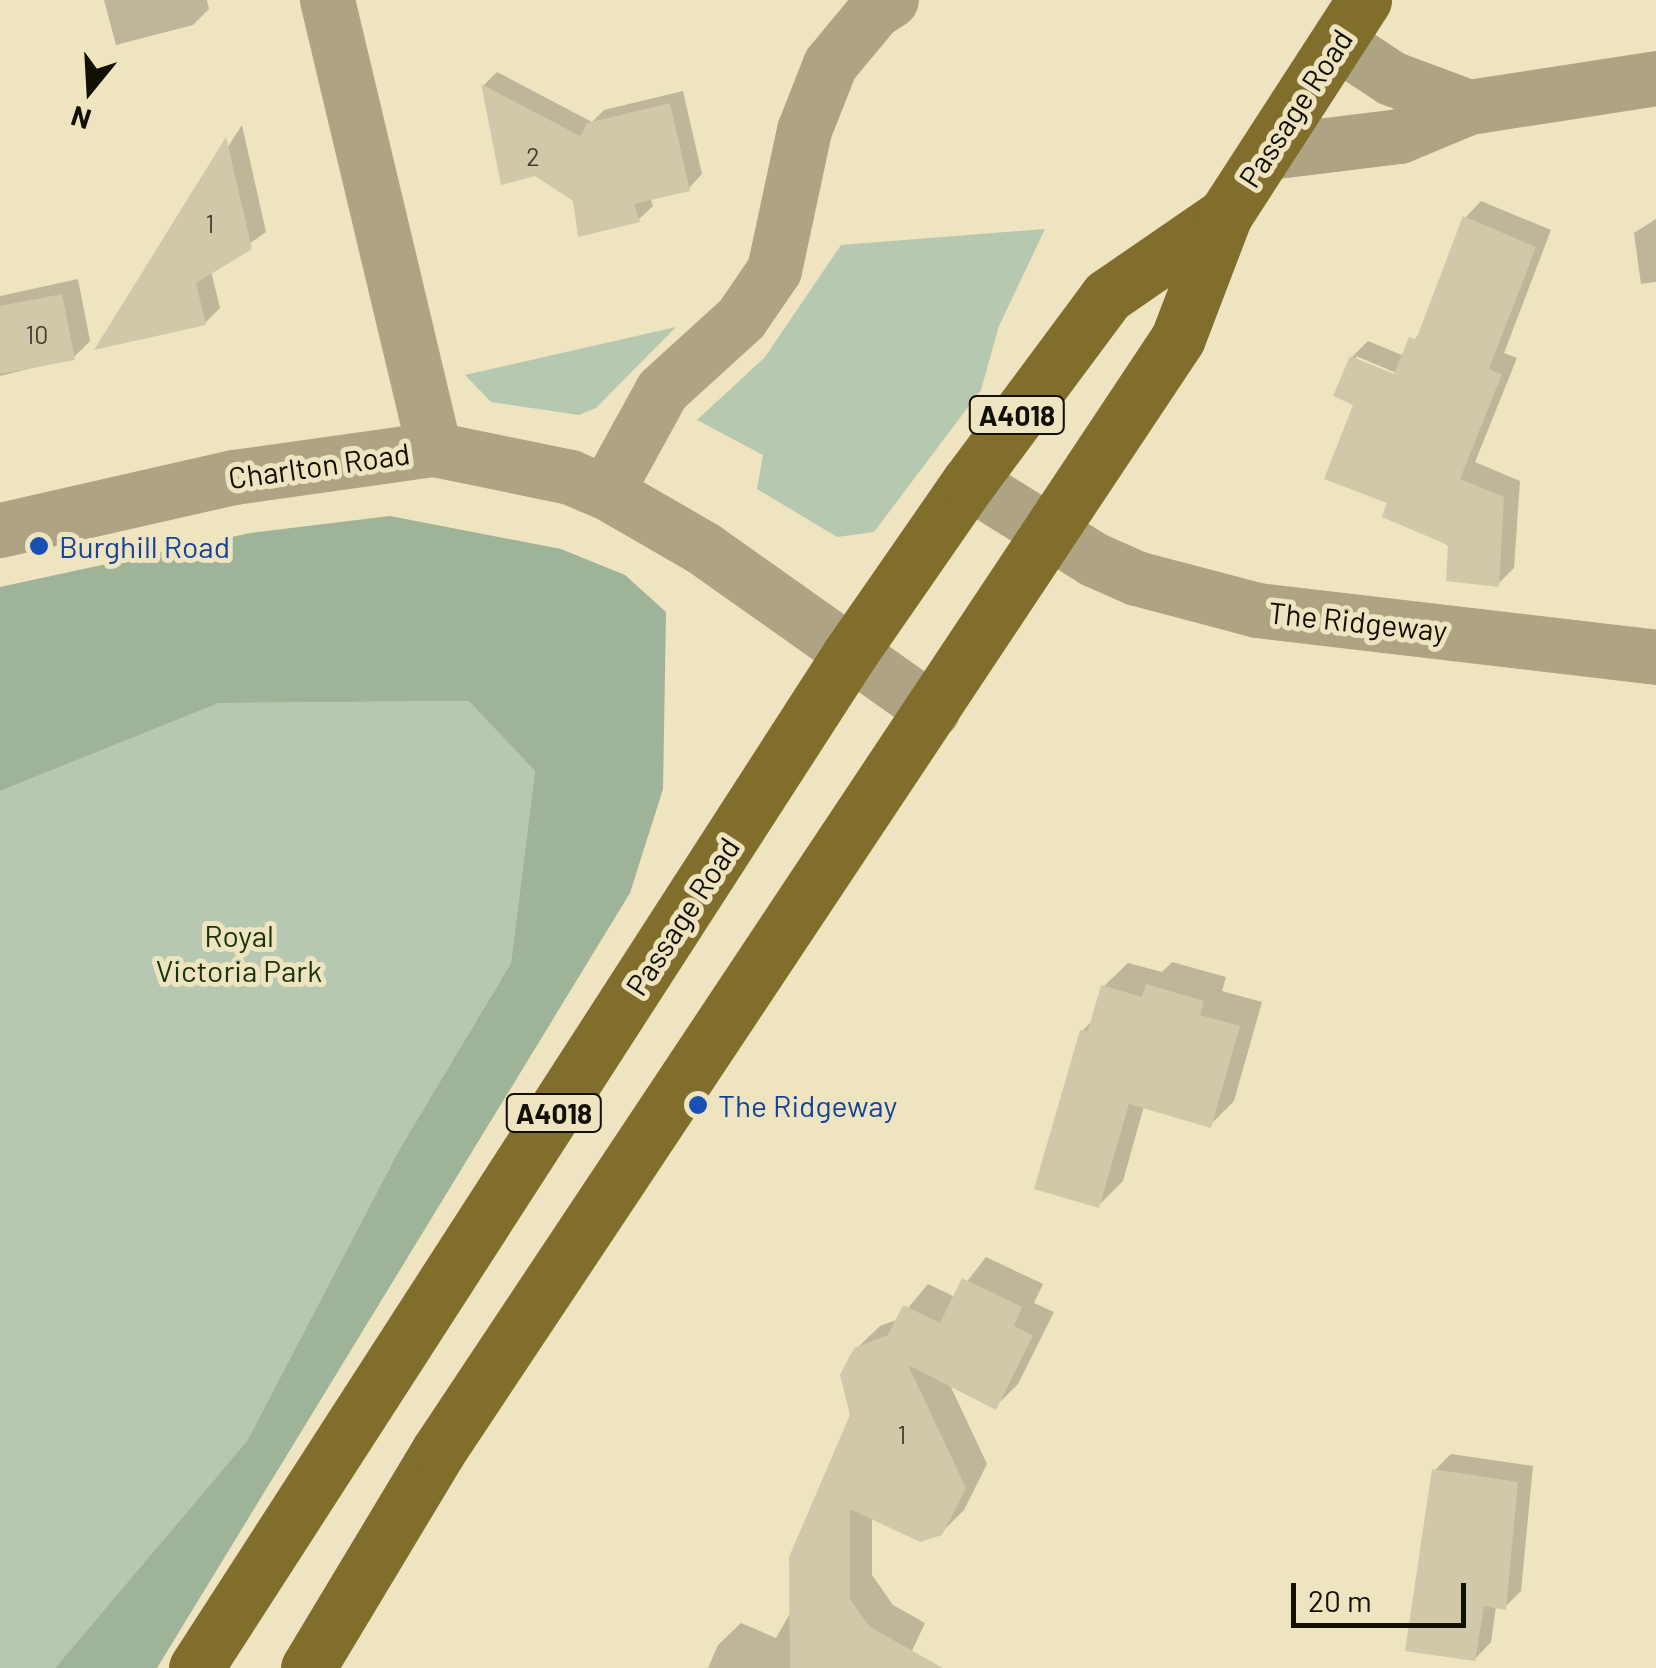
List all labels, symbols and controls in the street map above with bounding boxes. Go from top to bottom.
street label: Passage Road [1231,22,1359,194]
north arrow [40,40,140,140]
text: N [67,99,95,138]
house number: 2 [526,141,540,171]
house number: 1 [206,208,214,238]
house number: 10 [26,319,48,349]
road number: A4018 [967,392,1067,438]
street label: Charlton Road [226,434,412,496]
place label: Burghill Road [59,528,230,564]
marker: Burghill Road [28,535,50,557]
street label: The Ridgeway [1267,594,1449,648]
street label: Passage Road [618,830,746,1002]
park label: Royal Victoria Park [156,917,322,988]
place label: The Ridgeway [718,1087,897,1123]
road number: A4018 [504,1090,604,1136]
marker: The Ridgeway [687,1094,709,1116]
house number: 1 [898,1419,906,1449]
scale bar [1296,1563,1471,1625]
text: 20 m [1308,1582,1372,1618]

